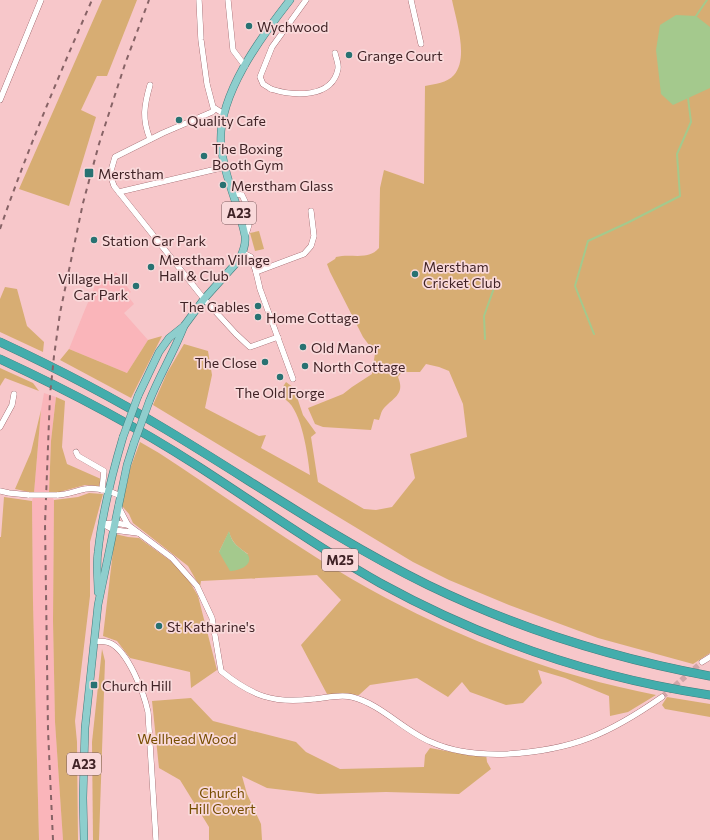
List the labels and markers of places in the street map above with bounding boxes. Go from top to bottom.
place label: Wychwood [257,18,328,35]
marker: Wychwood [244,21,254,31]
place label: Grange Court [357,47,443,64]
marker: Grange Court [344,50,354,60]
place label: Quality Cafe [187,112,266,129]
marker: Quality Cafe [174,115,184,125]
place label: The Boxing Booth Gym [212,140,284,173]
marker: The Boxing Booth Gym [199,151,209,161]
place label: Merstham [98,165,164,182]
marker: Merstham [83,167,95,179]
place label: Merstham Glass [231,177,333,194]
marker: Merstham Glass [218,180,228,190]
place label: Station Car Park [102,232,206,249]
marker: Station Car Park [89,235,99,245]
place label: Merstham Village Hall & Club [159,251,270,284]
place label: Merstham Cricket Club [423,258,501,291]
marker: Merstham Village Hall & Club [146,262,156,272]
marker: Merstham Cricket Club [410,269,420,279]
place label: Village Hall Car Park [58,270,128,303]
marker: Village Hall Car Park [131,281,141,291]
place label: The Gables [180,298,250,315]
marker: The Gables [253,301,263,311]
place label: Home Cottage [266,309,359,326]
marker: Home Cottage [253,312,263,322]
place label: Old Manor [311,339,380,356]
marker: Old Manor [298,342,308,352]
place label: The Close [195,354,257,371]
marker: The Close [260,357,270,367]
place label: North Cottage [313,358,405,375]
marker: North Cottage [300,361,310,371]
marker: The Old Forge [275,372,285,382]
place label: The Old Forge [235,384,325,401]
place label: St Katharine's [167,618,255,635]
marker: St Katharine's [154,621,164,631]
place label: Church Hill [102,677,172,694]
marker: Church Hill [89,680,99,690]

